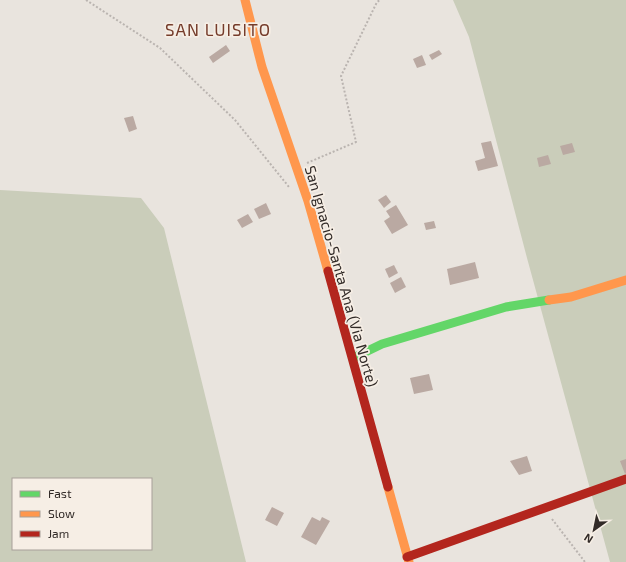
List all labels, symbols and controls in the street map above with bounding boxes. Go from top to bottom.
district label: SAN LUISITO [165,19,271,39]
street label: San Ignacio-Santa Ana (Via Norte) [302,163,382,389]
legend [12,478,152,550]
text: Fast [48,486,72,500]
text: Slow [48,506,75,520]
north arrow [574,510,614,550]
text: Jam [48,526,69,540]
text: N [581,531,595,546]

